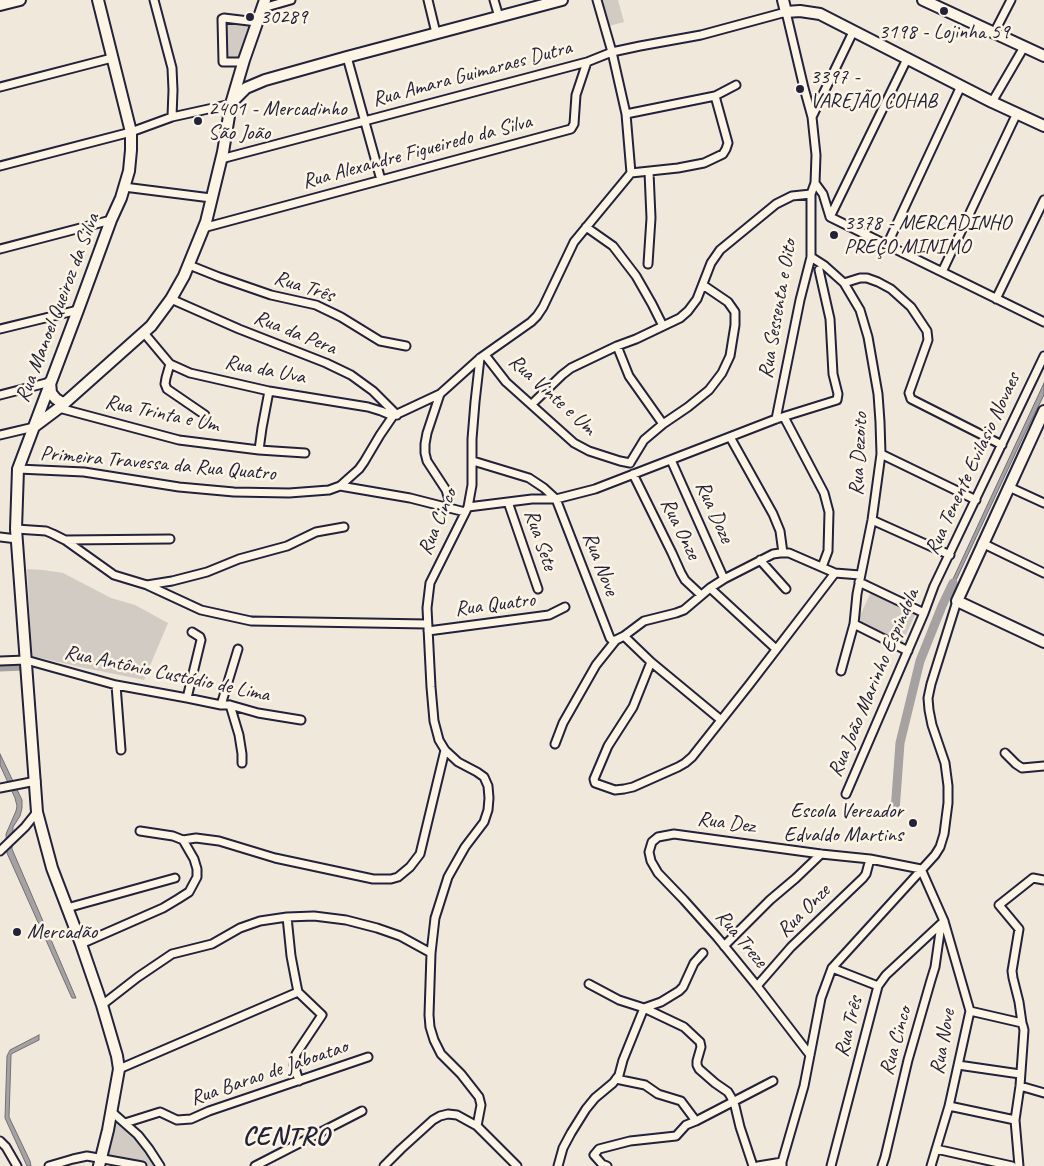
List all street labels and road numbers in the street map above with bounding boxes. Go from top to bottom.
street label: Rua Amara Guimaraes Dutra [370,35,574,113]
street label: Rua Alexandre Figueiredo da Silva [300,109,534,195]
street label: Rua Manoel Queiroz da Silva [10,210,106,406]
street label: Rua Sessenta e Oito [753,237,803,381]
street label: Rua Três [271,266,337,308]
street label: Rua da Pera [250,305,340,361]
street label: Rua Vinte e Um [503,349,601,441]
street label: Rua da Uva [223,350,307,390]
street label: Rua Tenente Evilasio Novaes [920,369,1026,559]
street label: Rua Trinta e Um [103,390,221,438]
street label: Rua Dezoito [844,412,874,496]
street label: Primeira Travessa da Rua Quatro [39,441,277,487]
street label: Rua Doze [689,477,739,547]
street label: Rua Cinco [413,485,463,559]
street label: Rua Onze [654,494,706,564]
street label: Rua Sete [518,506,562,574]
street label: Rua Nove [576,529,624,599]
street label: Rua João Marinho Espindola [823,585,925,781]
street label: Rua Quatro [453,588,537,622]
street label: Rua Antônio Custódio de Lima [62,640,272,708]
street label: Rua Dez [696,807,756,839]
street label: Rua Onze [772,879,836,943]
street label: Rua Treze [710,905,772,973]
street label: Rua Três [829,994,869,1060]
street label: Rua Cinco [874,1004,918,1078]
street label: Rua Nove [925,1007,961,1077]
street label: Rua Barao de Jaboatao [187,1034,351,1112]

